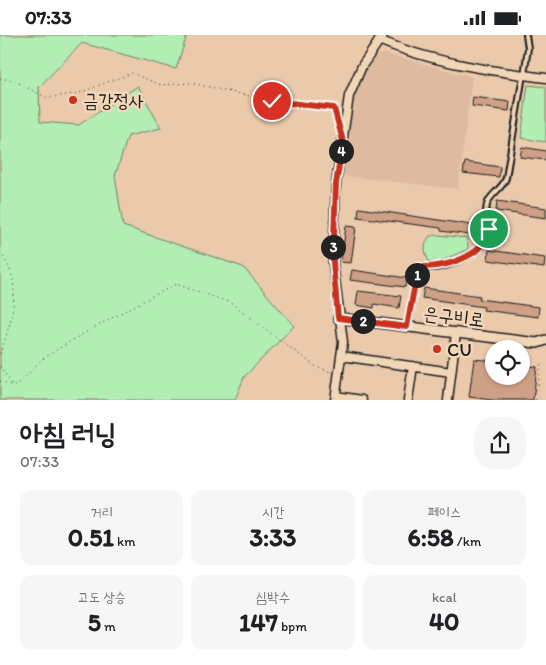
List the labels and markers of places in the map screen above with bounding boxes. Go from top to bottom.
pin [251,80,293,122]
place label: 금강정사 [83,89,144,112]
marker: 금강정사 [67,94,79,106]
pin: 4 [328,139,354,163]
pin [468,208,510,250]
pin: 3 [320,235,346,259]
pin: 1 [404,263,430,287]
pin: 2 [350,309,376,333]
place label: CU [447,338,472,361]
marker: CU [431,343,443,355]

